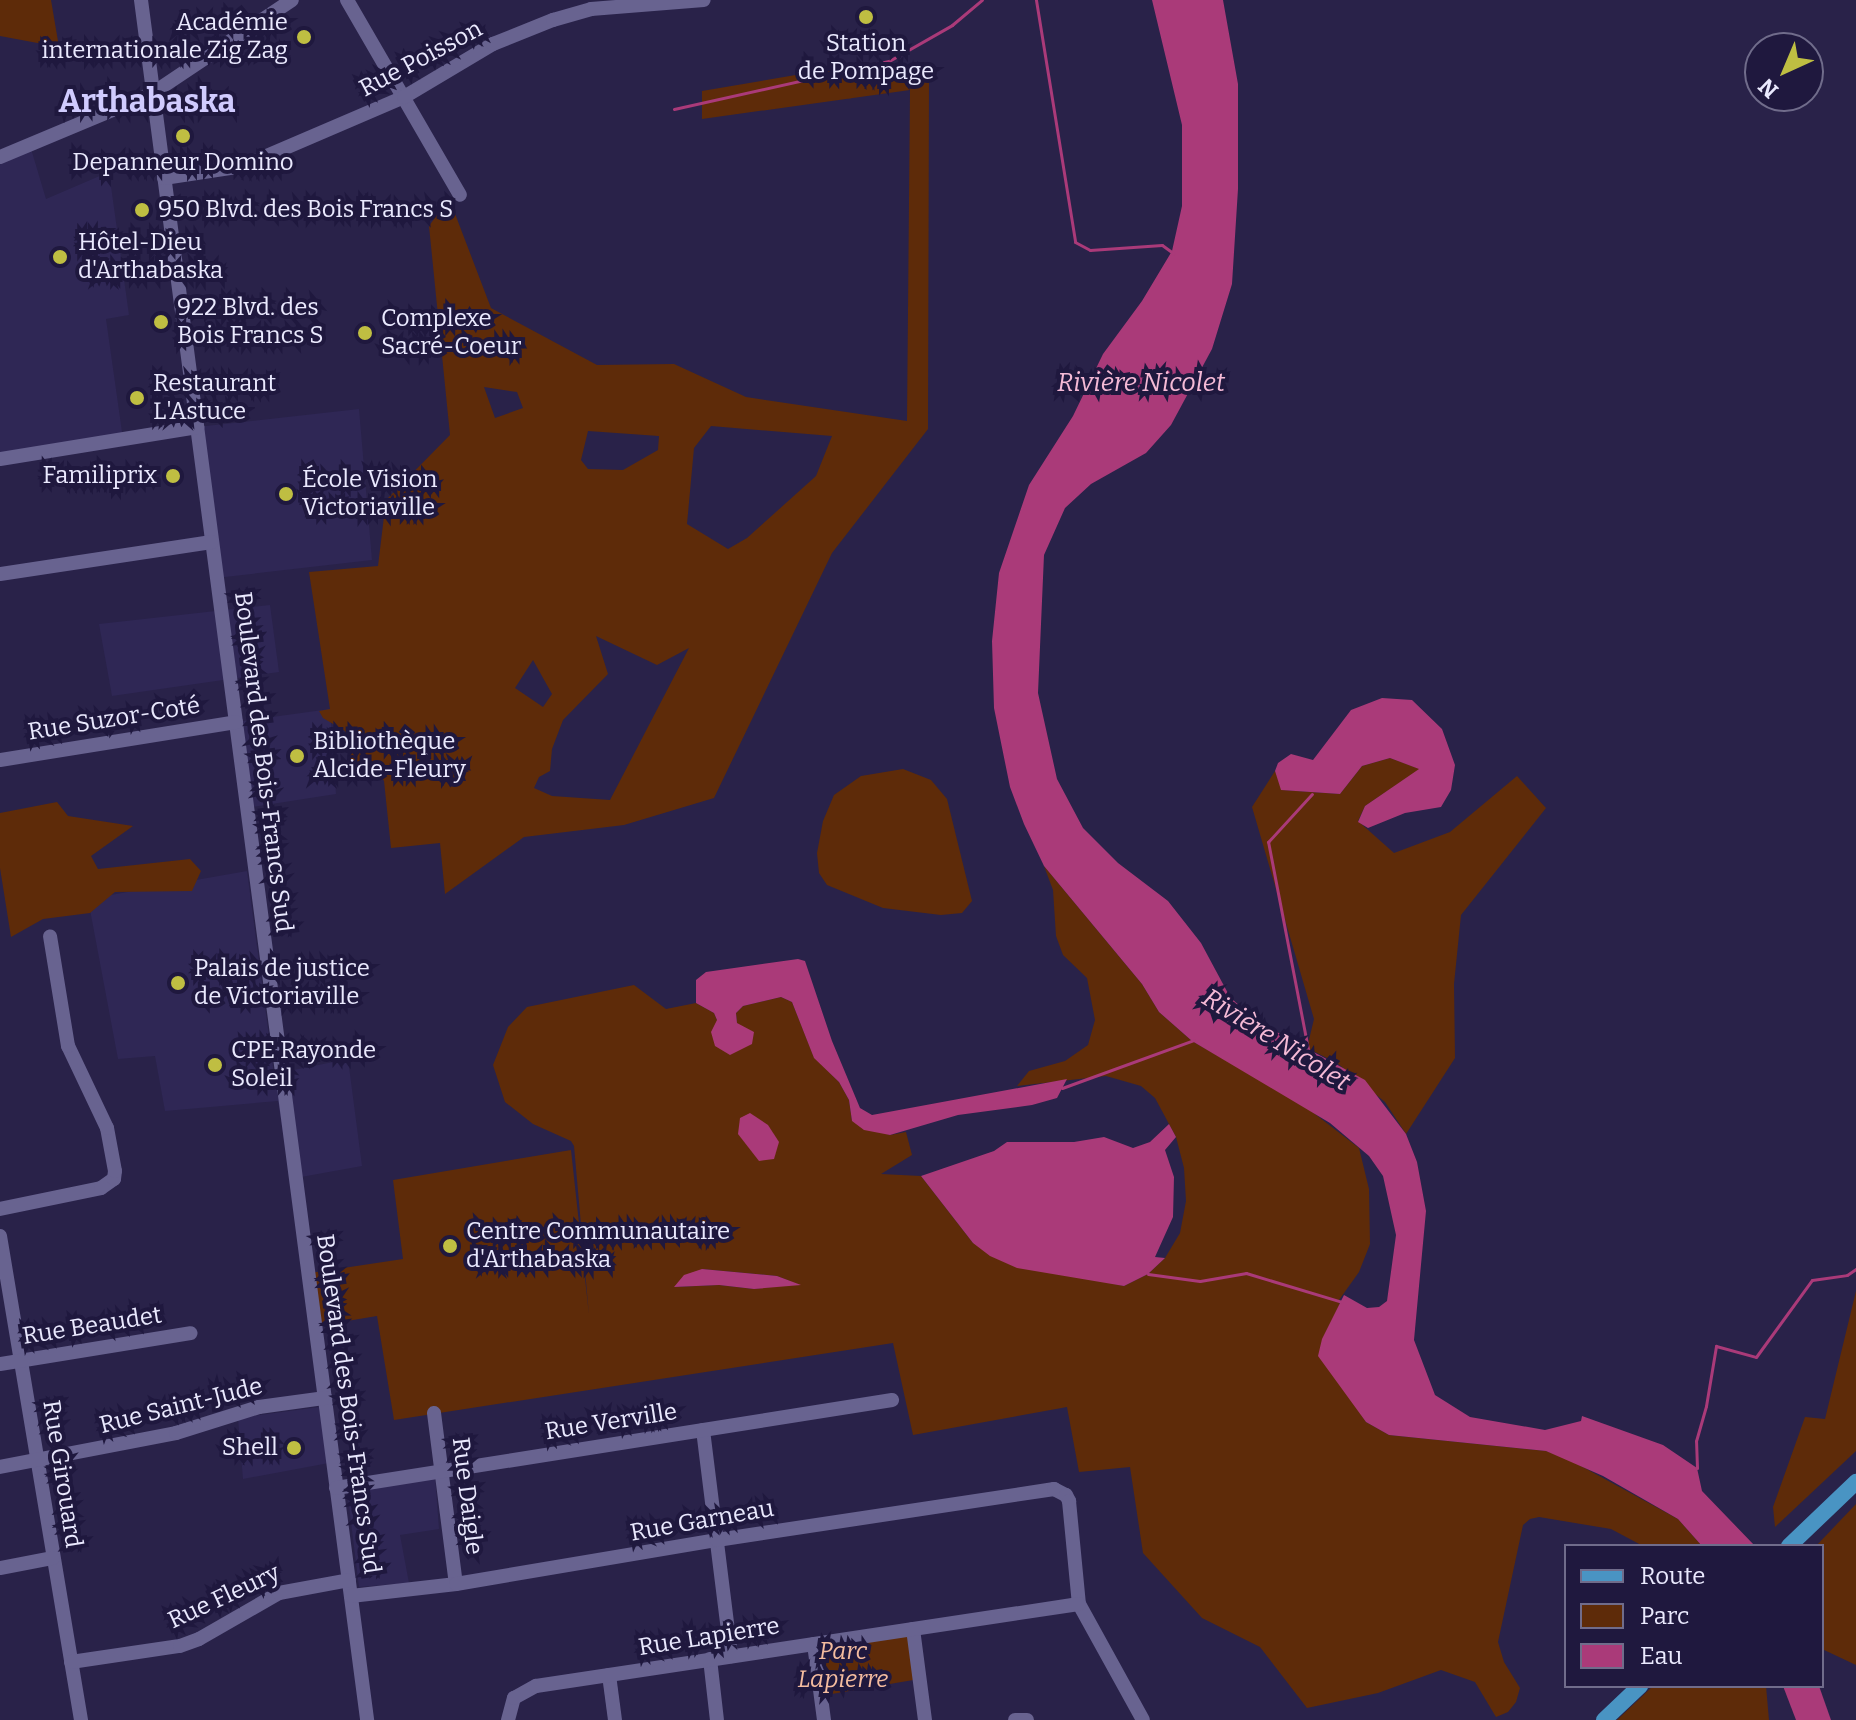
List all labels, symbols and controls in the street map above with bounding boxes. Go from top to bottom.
marker: Station de Pompage [857,8,875,26]
place label: Académie internationale Zig Zag [41,9,288,65]
street label: Rue Poisson [355,15,487,103]
marker: Académie internationale Zig Zag [295,28,313,46]
place label: Station de Pompage [798,30,934,86]
north arrow [1744,32,1824,112]
text: N [1753,73,1784,104]
district label: Arthabaska [58,82,236,120]
marker: Depanneur Domino [174,127,192,145]
place label: Depanneur Domino [72,149,294,177]
place label: 950 Blvd. des Bois Francs S [158,196,453,224]
marker: 950 Blvd. des Bois Francs S [133,201,151,219]
place label: Hôtel-Dieu d'Arthabaska [78,229,223,285]
marker: Hôtel-Dieu d'Arthabaska [49,246,71,268]
place label: 922 Blvd. des Bois Francs S [177,294,324,350]
place label: Complexe Sacré-Coeur [381,305,521,361]
marker: 922 Blvd. des Bois Francs S [152,313,170,331]
marker: Complexe Sacré-Coeur [356,324,374,342]
water label: Rivière Nicolet [1057,367,1225,399]
place label: Restaurant L'Astuce [153,370,276,426]
marker: Restaurant L'Astuce [128,389,146,407]
place label: Familiprix [42,462,157,490]
place label: École Vision Victoriaville [302,466,437,522]
marker: Familiprix [164,467,182,485]
marker: École Vision Victoriaville [277,485,295,503]
street label: Boulevard des Bois-Francs Sud [228,590,298,934]
street label: Rue Suzor-Coté [26,691,202,747]
place label: Bibliothèque Alcide-Fleury [313,728,466,784]
marker: Bibliothèque Alcide-Fleury [288,747,306,765]
place label: Palais de justice de Victoriaville [194,955,370,1011]
marker: Palais de justice de Victoriaville [169,974,187,992]
water label: Rivière Nicolet [1196,982,1356,1098]
place label: CPE Rayonde Soleil [231,1037,376,1093]
marker: CPE Rayonde Soleil [206,1056,224,1074]
place label: Centre Communautaire d'Arthabaska [466,1218,730,1274]
street label: Boulevard des Bois-Francs Sud [310,1232,386,1576]
marker: Centre Communautaire d'Arthabaska [441,1237,459,1255]
street label: Rue Beaudet [20,1301,164,1351]
street label: Rue Saint-Jude [96,1372,266,1440]
street label: Rue Verville [543,1397,679,1447]
street label: Rue Girouard [36,1398,88,1550]
place label: Shell [222,1434,278,1462]
street label: Rue Daigle [445,1436,489,1556]
marker: Shell [285,1439,303,1457]
street label: Rue Garneau [628,1494,776,1548]
legend [1564,1544,1824,1688]
street label: Rue Fleury [164,1559,284,1635]
text: Route [1640,1562,1705,1590]
text: Parc [1640,1602,1689,1630]
street label: Rue Lapierre [636,1612,782,1662]
park label: Parc Lapierre [798,1638,888,1694]
text: Eau [1640,1642,1682,1670]

